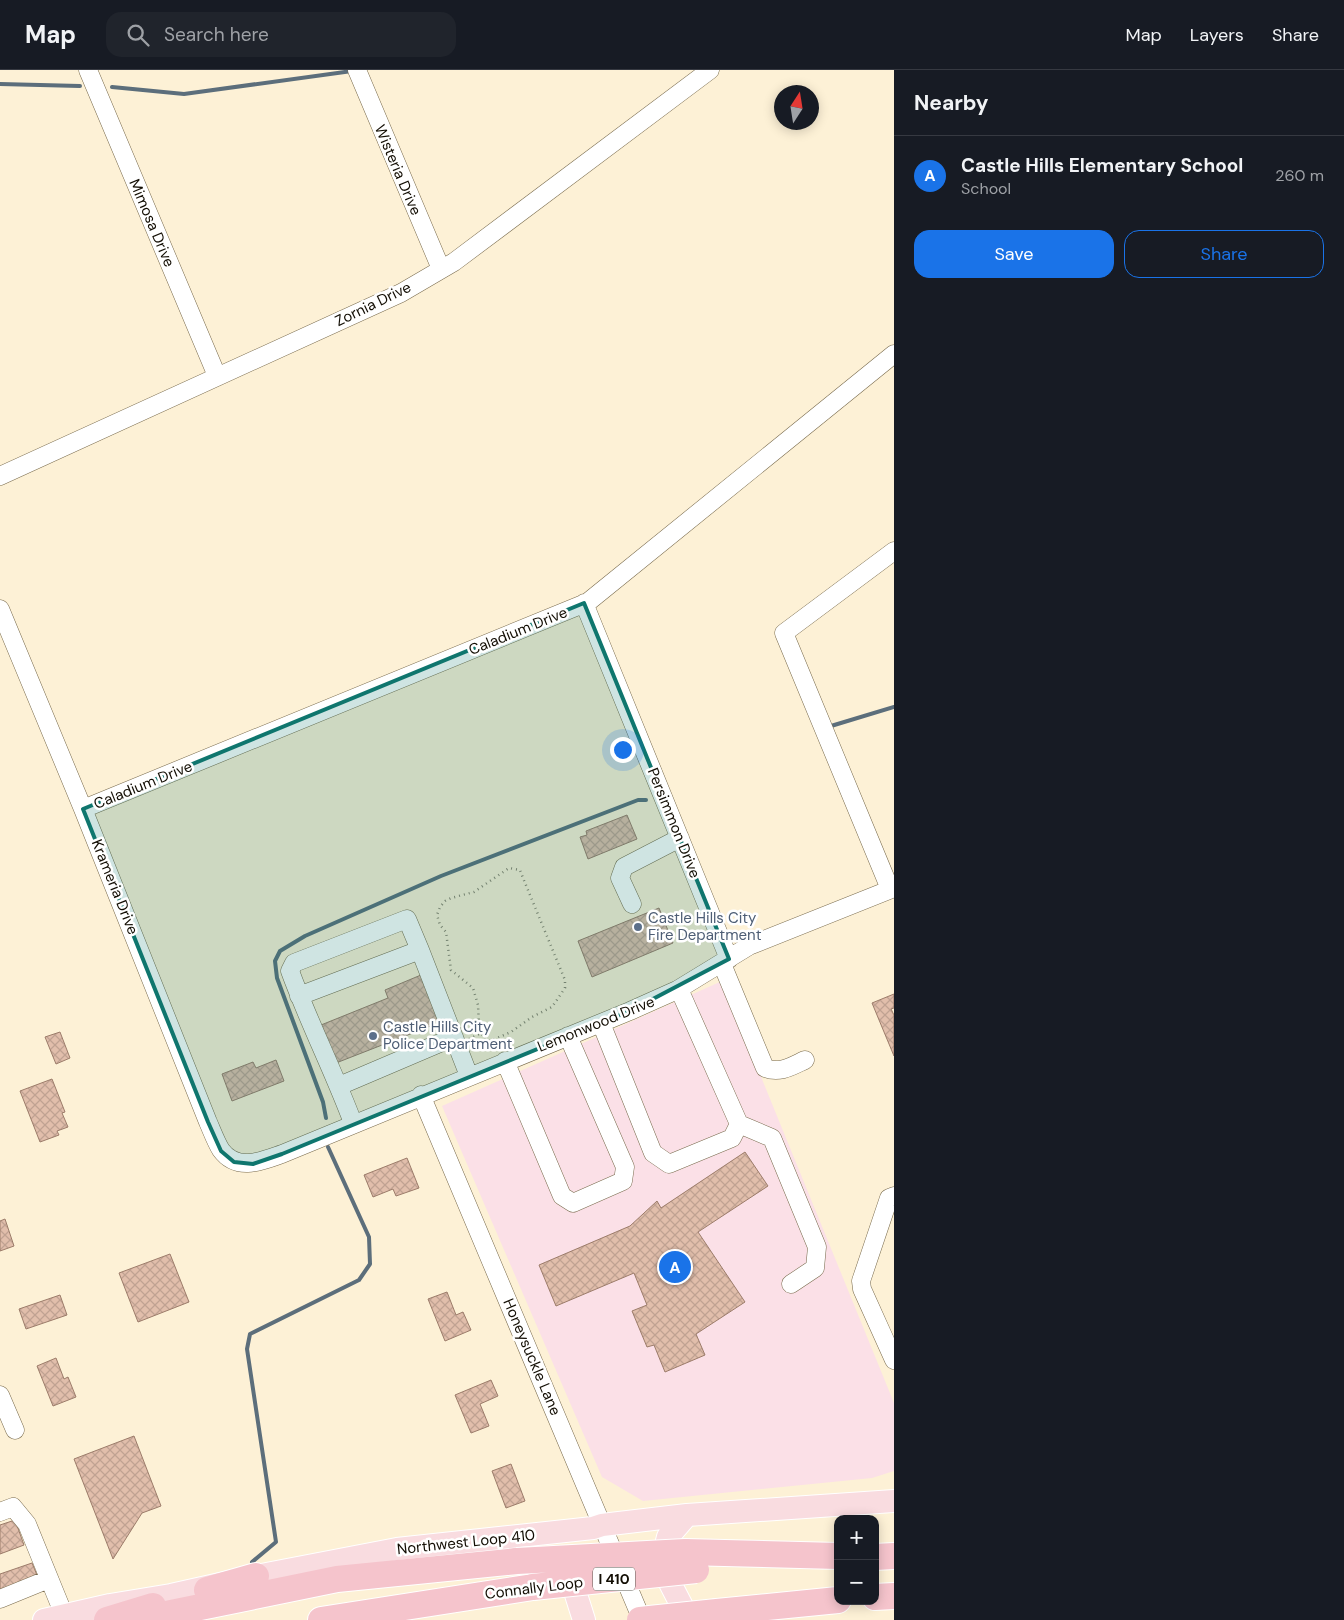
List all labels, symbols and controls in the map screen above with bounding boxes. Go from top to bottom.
search box [106,12,456,57]
text: Map [25,19,76,50]
icon: search [124,21,152,49]
text: Search here [164,22,269,47]
text: Map [1126,23,1162,47]
text: Layers [1190,23,1244,47]
text: Share [1272,23,1319,47]
north arrow [774,85,819,130]
text: Nearby [914,89,988,117]
street label: Wisteria Drive [370,122,426,218]
text: Castle Hills Elementary School [961,153,1243,178]
text: A [924,165,936,186]
text: 260 m [1275,165,1324,186]
street label: Mimosa Drive [124,176,180,270]
text: School [961,178,1011,199]
button: Save [914,230,1114,278]
button: Share [1124,230,1324,278]
street label: Zornia Drive [332,277,414,331]
street label: Caladium Drive [466,602,570,660]
your location [610,737,636,763]
street label: Caladium Drive [91,756,195,814]
street label: Persimmon Drive [643,765,705,881]
street label: Krameria Drive [87,836,143,938]
place label: Castle Hills City Fire Department [648,908,762,945]
marker: Castle Hills City Fire Department [632,921,644,933]
street label: Lemonwood Drive [534,991,658,1057]
place label: Castle Hills City Police Department [383,1017,513,1054]
marker: Castle Hills City Police Department [367,1030,379,1042]
pin: A [659,1248,691,1286]
street label: Honeysuckle Lane [498,1295,566,1419]
map controls [834,1515,879,1605]
button: + [834,1515,879,1560]
street label: Northwest Loop 410 [396,1525,536,1559]
button: − [834,1560,879,1605]
road number: I 410 [593,1568,635,1590]
street label: Connally Loop [484,1572,584,1604]

